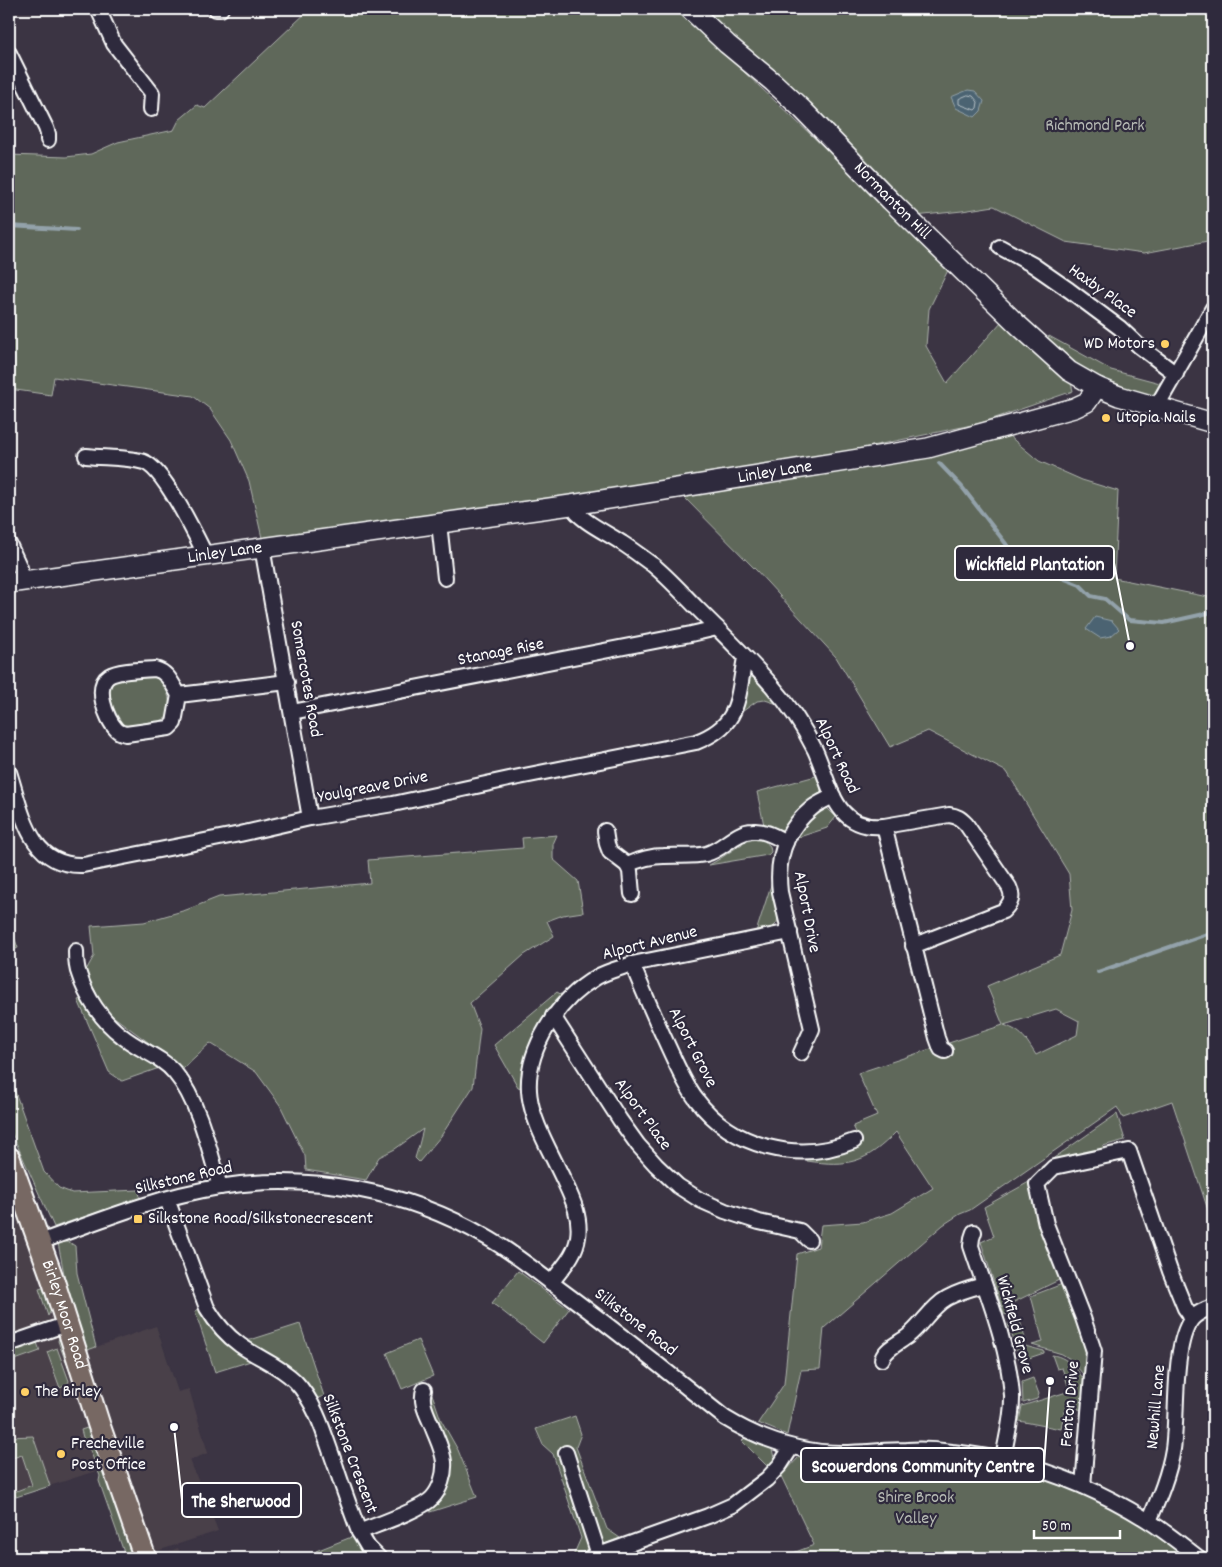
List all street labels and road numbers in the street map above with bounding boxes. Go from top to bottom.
street label: Normanton Hill [847,157,937,246]
street label: Haxby Place [1062,258,1142,326]
street label: Linley Lane [736,454,814,491]
street label: Linley Lane [186,536,264,571]
street label: Somercotes Road [282,619,328,739]
street label: Stanage Rise [456,632,546,674]
street label: Alport Road [807,714,865,798]
street label: Youlgreave Drive [316,765,430,811]
street label: Alport Drive [786,869,826,955]
street label: Alport Avenue [600,920,700,968]
street label: Alport Grove [661,1004,723,1093]
street label: Alport Place [607,1074,677,1156]
street label: Silkstone Road [133,1156,235,1202]
street label: Birley Moor Road [34,1257,93,1372]
street label: Wickfield Grove [989,1273,1039,1377]
street label: Silkstone Road [588,1283,682,1363]
street label: Fenton Drive [1055,1360,1087,1448]
street label: Newhill Lane [1141,1364,1173,1450]
street label: Silkstone Crescent [315,1390,383,1518]

